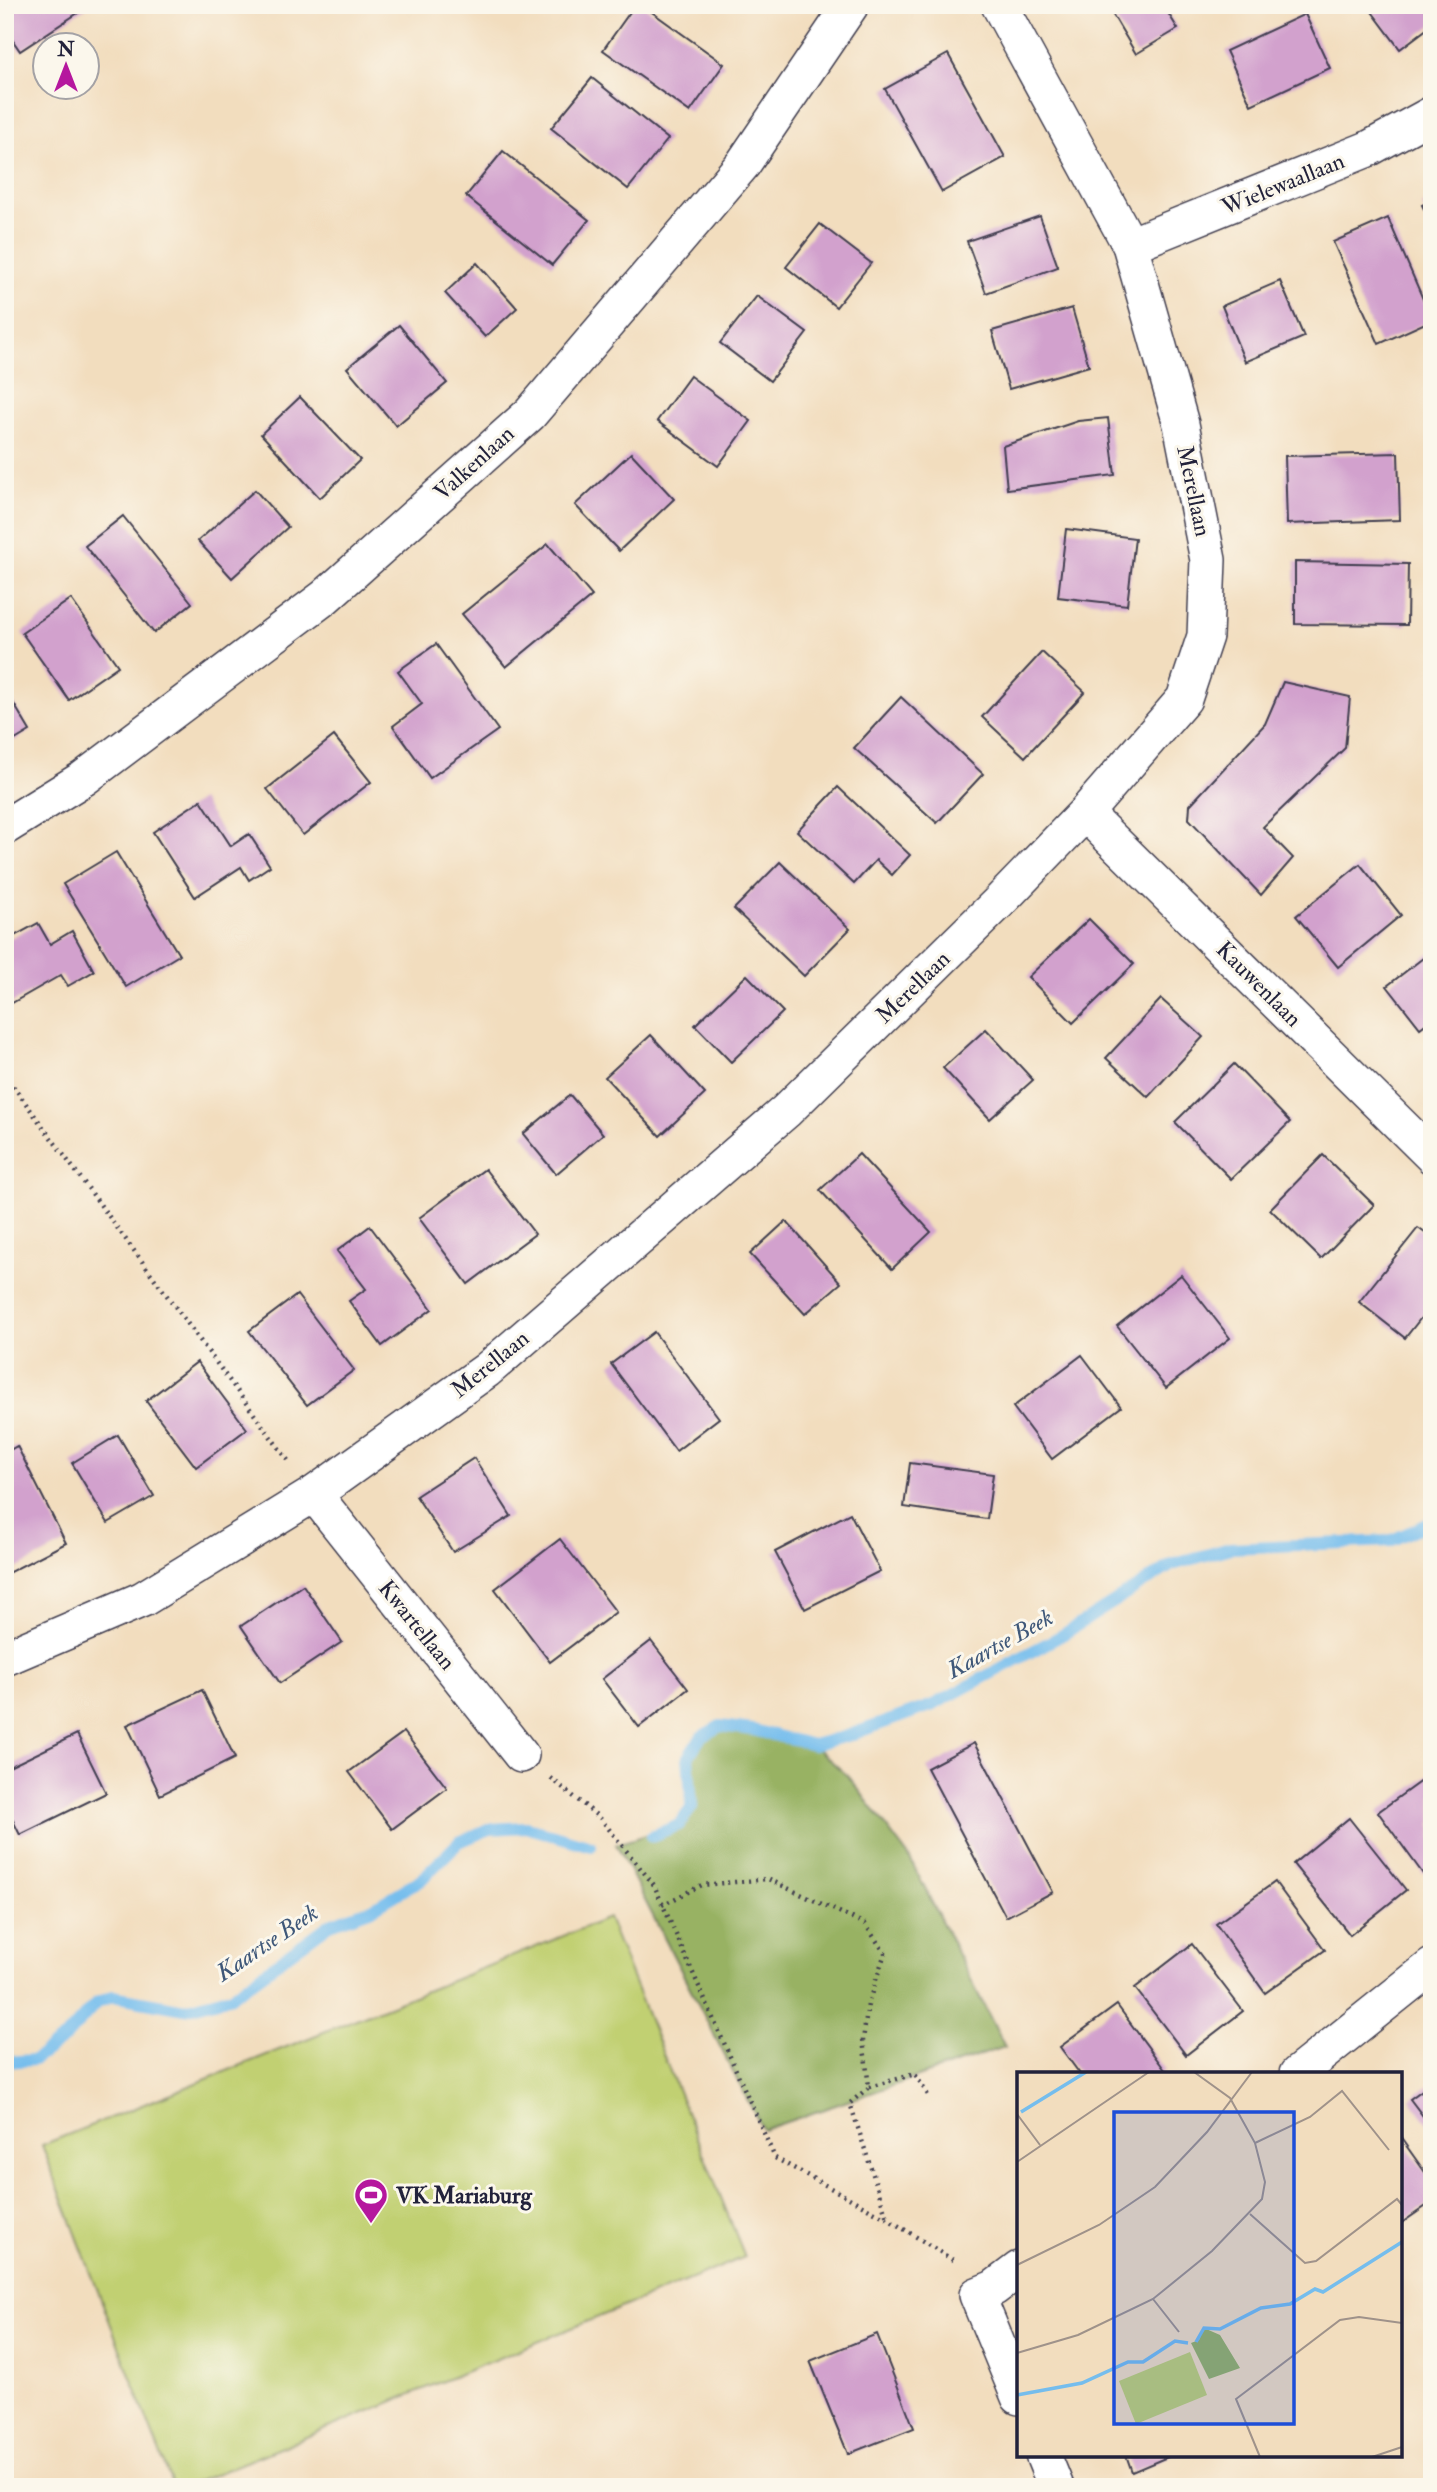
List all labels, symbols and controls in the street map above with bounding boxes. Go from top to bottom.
north arrow [32,32,102,102]
text: N [56,38,75,62]
street label: Wielewaallaan [1216,146,1349,222]
street label: Valkenlaan [428,419,520,507]
street label: Merellaan [1170,443,1218,539]
street label: Kauwenlaan [1210,935,1308,1033]
street label: Merellaan [870,944,956,1029]
street label: Merellaan [445,1324,535,1404]
street label: Kwartellaan [372,1574,462,1676]
water label: Kaartse Beek [940,1602,1059,1686]
water label: Kaartse Beek [209,1897,324,1989]
inset map [1017,2072,1402,2457]
sports icon: VK Mariaburg [352,2176,390,2225]
place label: VK Mariaburg [395,2181,533,2211]

